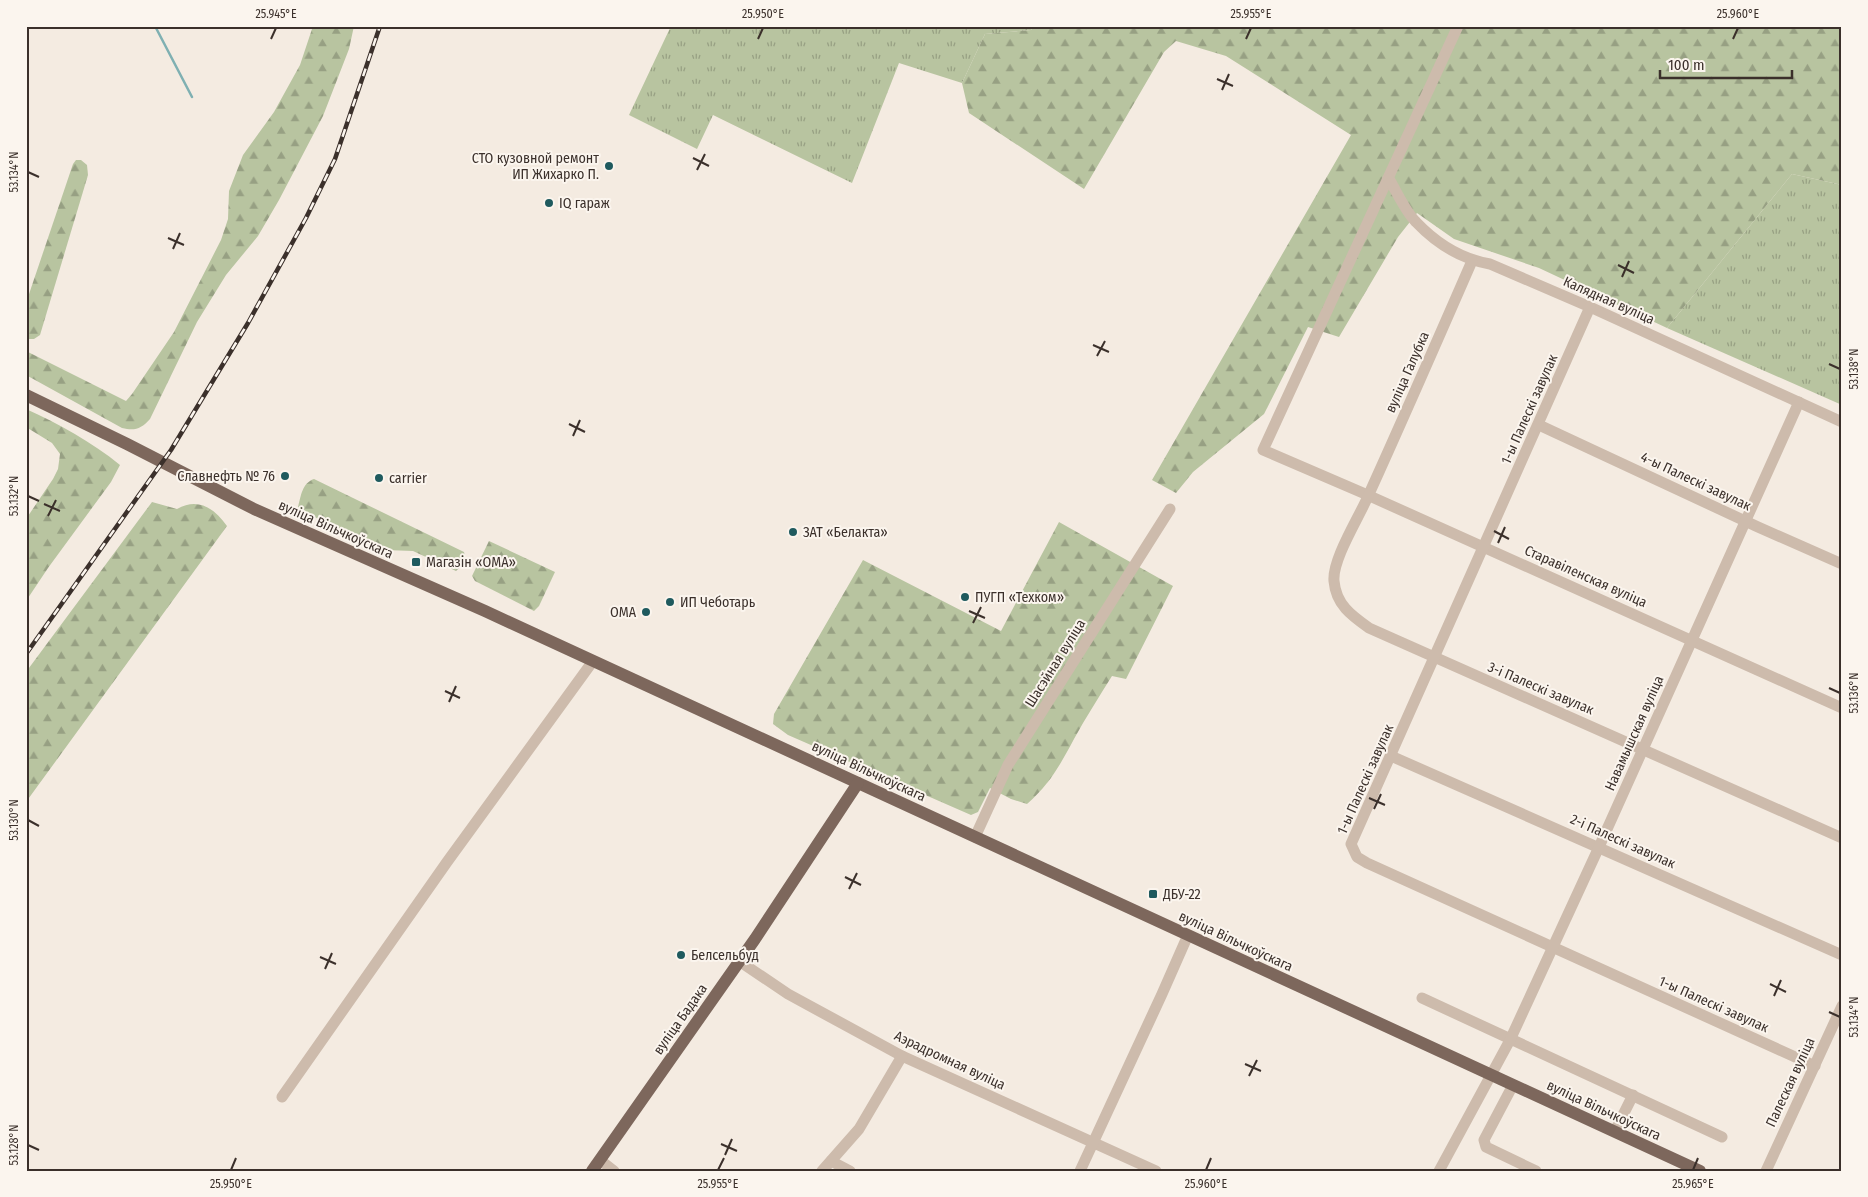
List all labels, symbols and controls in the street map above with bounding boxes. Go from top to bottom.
text: 25.945°E [255,7,297,21]
text: 25.950°E [742,7,784,21]
text: 25.955°E [1231,7,1272,21]
text: 25.960°E [1717,7,1760,21]
scale bar [1660,48,1793,80]
text: 100 m [1668,56,1705,74]
place label: СТО кузовной ремонт ИП Жихарко П. [472,150,599,183]
text: 53.134°N [7,152,21,192]
marker: СТО кузовной ремонт ИП Жихарко П. [603,160,615,172]
place label: IQ гараж [559,195,610,212]
marker: IQ гараж [543,197,555,209]
street label: Калядная вуліца [1561,273,1657,328]
street label: вуліца Галубка [1382,329,1433,415]
text: 53.138°N [1847,348,1861,390]
street label: 1-ы Палескі завулак [1498,351,1561,467]
street label: 4-ы Палескі завулак [1638,448,1754,515]
place label: Славнефть № 76 [177,468,275,485]
marker: Славнефть № 76 [279,470,291,482]
place label: carrier [389,470,427,487]
marker: carrier [373,472,385,484]
text: 53.132°N [7,476,21,516]
street label: вуліца Вільчкоўскага [276,497,396,562]
place label: ЗАТ «Белакта» [803,524,888,541]
marker: ЗАТ «Белакта» [787,526,799,538]
street label: Старавіленская вуліца [1522,542,1650,611]
place label: Магазін «ОМА» [426,554,516,571]
marker: Магазін «ОМА» [410,556,422,568]
place label: ПУГП «Техком» [975,589,1064,606]
marker: ПУГП «Техком» [959,591,971,603]
place label: ИП Чеботарь [680,594,756,611]
marker: ИП Чеботарь [664,596,676,608]
place label: ОМА [610,604,637,621]
marker: ОМА [640,606,652,618]
street label: Шасэйная вуліца [1022,616,1089,710]
street label: 3-і Палескі завулак [1485,658,1597,719]
text: 53.136°N [1847,672,1861,714]
street label: Навамышская вуліца [1601,673,1668,793]
street label: 1-ы Палескі завулак [1334,721,1397,837]
street label: вуліца Вільчкоўскага [809,738,929,805]
text: 53.130°N [7,799,21,841]
street label: 2-і Палескі завулак [1568,811,1678,872]
place label: ДБУ-22 [1162,886,1201,903]
marker: ДБУ-22 [1147,888,1159,900]
street label: вуліца Вільчкоўскага [1176,908,1296,975]
place label: Белсельбуд [691,947,759,964]
marker: Белсельбуд [675,949,687,961]
street label: 1-ы Палескі завулак [1656,973,1772,1036]
street label: вуліца Бадака [650,980,711,1058]
text: 53.134°N [1847,997,1861,1037]
street label: Аэрадромная вуліца [892,1027,1008,1094]
street label: Палеская вуліца [1762,1035,1819,1130]
street label: вуліца Вільчкоўскага [1544,1077,1664,1144]
text: 53.128°N [7,1124,21,1166]
text: 25.950°E [210,1177,252,1191]
text: 25.955°E [698,1177,739,1191]
text: 25.960°E [1185,1177,1228,1191]
text: 25.965°E [1672,1177,1714,1191]

